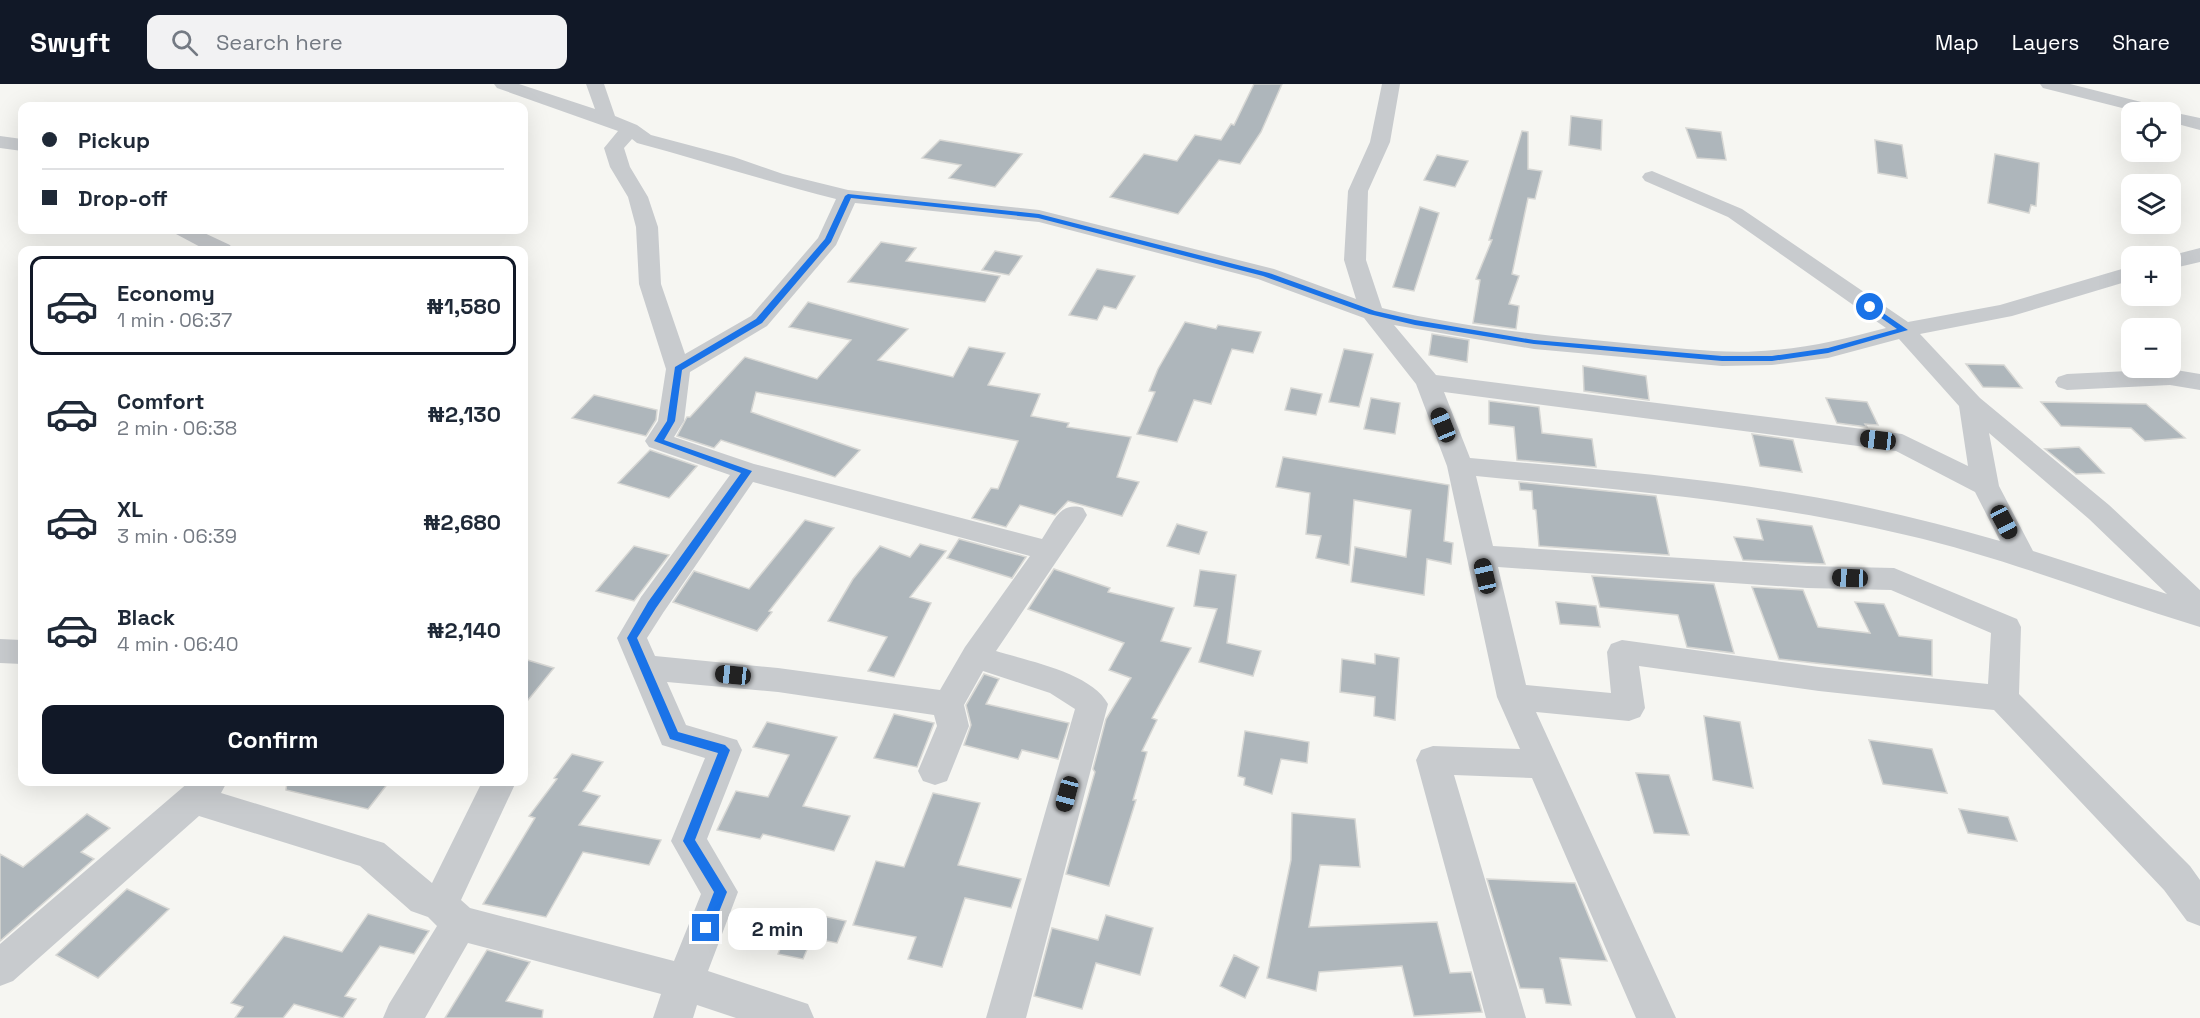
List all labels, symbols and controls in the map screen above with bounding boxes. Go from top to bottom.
search box [147,15,567,69]
text: Swyft [30,24,111,60]
icon: search [168,26,201,59]
text: Search here [216,28,343,56]
text: Map [1935,29,1979,56]
text: Layers [2012,29,2079,56]
text: Share [2112,29,2170,56]
map controls [2121,102,2181,378]
button: locate [2121,102,2181,162]
text: Pickup [78,126,150,154]
button: layers [2121,174,2181,234]
text: Drop-off [78,184,168,212]
button: + [2121,246,2181,306]
icon: car [45,279,99,333]
text: Economy [117,279,215,307]
text: ₦1,580 [426,292,501,320]
route start [1856,293,1883,320]
text: 1 min · 06:37 [117,307,232,333]
button: − [2121,318,2181,378]
icon: car [45,387,99,441]
text: Comfort [117,387,205,415]
text: ₦2,130 [427,400,501,428]
car [1428,405,1458,445]
text: 2 min · 06:38 [117,415,237,441]
car [1859,429,1897,451]
icon: car [45,495,99,549]
text: XL [117,495,143,523]
car [1988,502,2020,542]
text: ₦2,680 [423,508,501,536]
text: 3 min · 06:39 [117,523,237,549]
car [1472,556,1498,596]
car [1832,568,1868,588]
icon: car [45,603,99,657]
text: Black [117,603,175,631]
text: ₦2,140 [427,616,501,644]
text: 4 min · 06:40 [117,631,238,657]
car [714,664,752,686]
button: Confirm [42,705,504,774]
car [1054,774,1080,814]
callout: 2 min [727,907,826,949]
route end [692,914,719,941]
text: 2 min [752,916,803,942]

